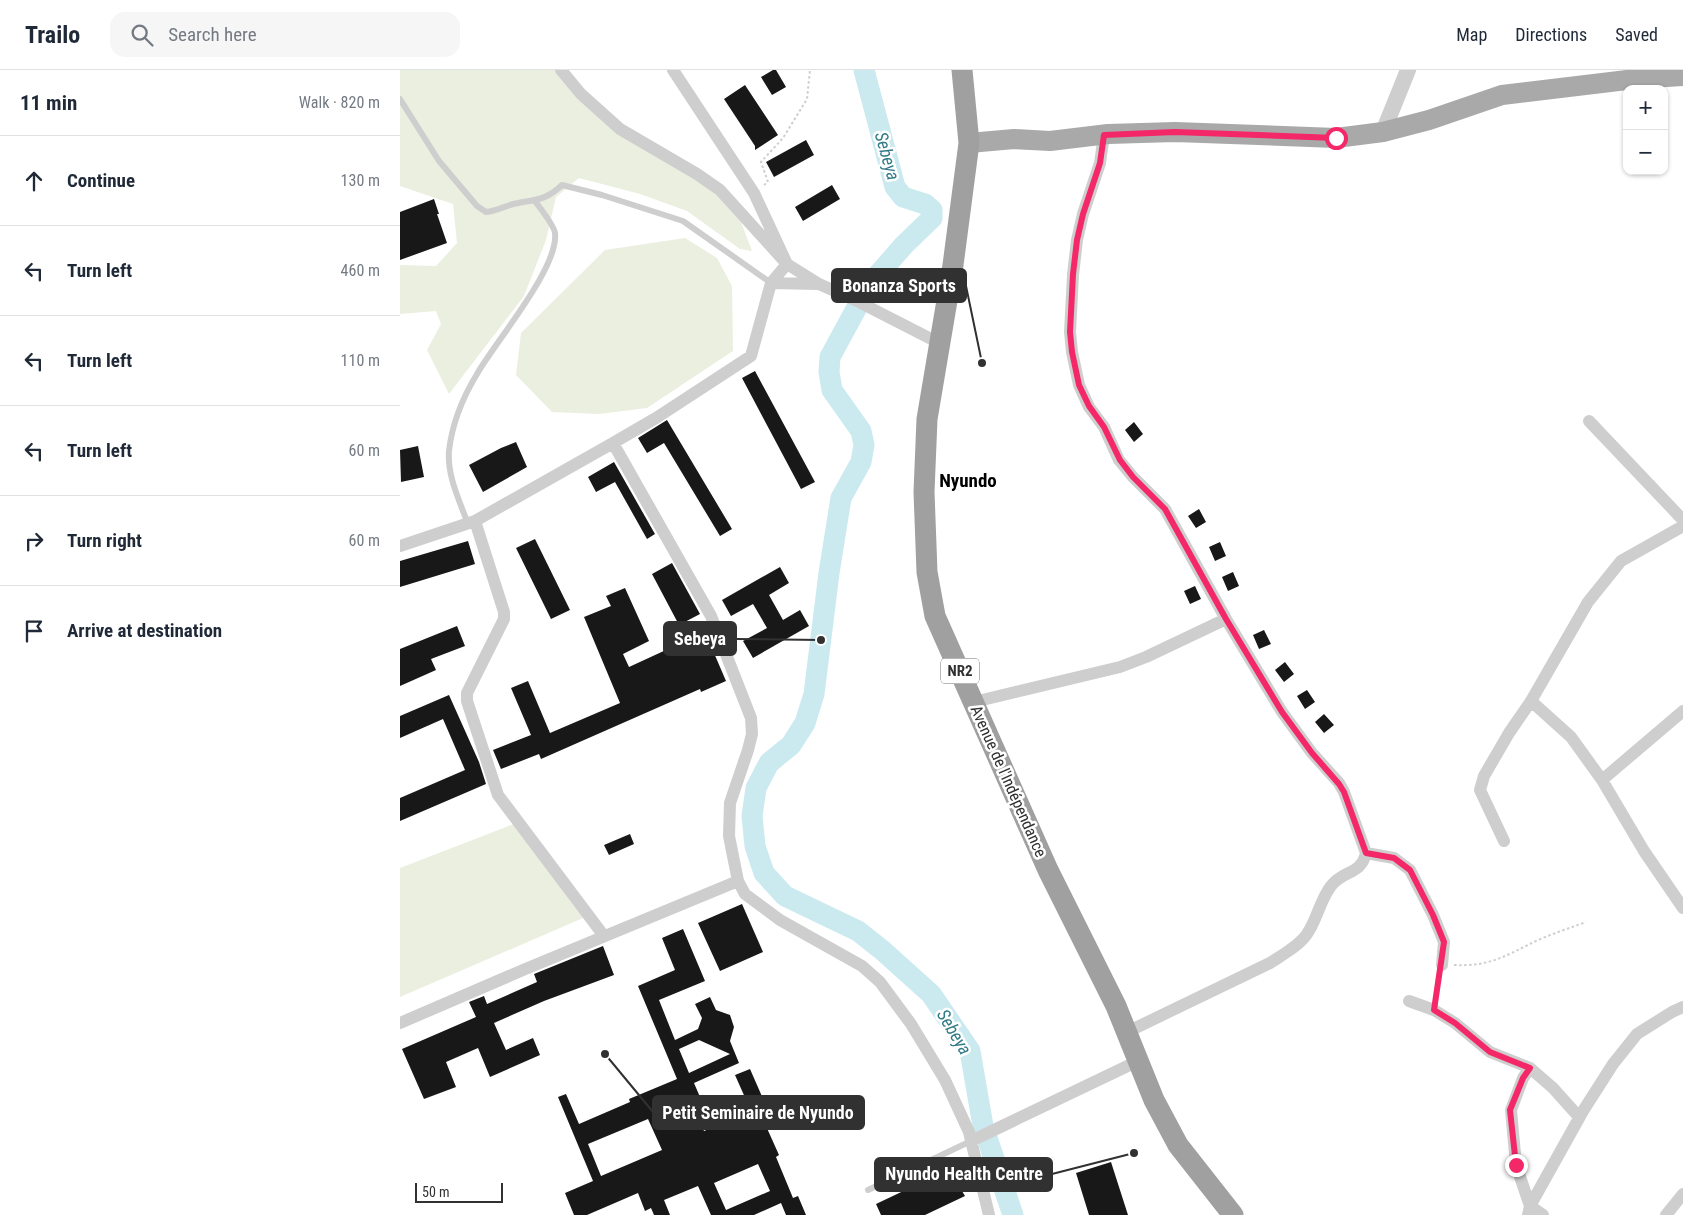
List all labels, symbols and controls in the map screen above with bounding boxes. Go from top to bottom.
search box [110,12,460,57]
text: Trailo [25,21,80,49]
icon: search [128,21,156,49]
text: Search here [168,23,257,46]
text: Map [1456,24,1487,45]
text: Directions [1515,24,1587,45]
text: Saved [1615,24,1658,45]
map controls [1623,85,1668,175]
button: + [1623,85,1668,130]
text: 11 min [20,91,77,115]
text: Walk · 820 m [299,93,380,112]
route start [1325,127,1348,150]
water label: Sebeya [871,129,904,183]
button: − [1623,130,1668,175]
icon: ahead [20,167,48,195]
text: Continue [67,169,135,192]
text: 130 m [341,171,380,190]
icon: left [20,257,48,285]
text: Turn left [67,259,132,282]
text: 460 m [341,261,380,280]
callout: Bonanza Sports [832,269,966,302]
text: Bonanza Sports [842,275,956,296]
icon: left [20,347,48,375]
text: Turn left [67,349,132,372]
text: 110 m [341,351,380,370]
icon: left [20,437,48,465]
text: Turn left [67,439,132,462]
text: 60 m [348,441,380,460]
district label: Nyundo [939,469,997,492]
icon: right [20,527,48,555]
text: Turn right [67,529,142,552]
text: 60 m [348,531,380,550]
icon: arrive [20,617,48,645]
text: Arrive at destination [67,619,222,642]
callout: Sebeya [664,622,736,655]
text: Sebeya [674,628,726,649]
road number: NR2 [941,658,979,684]
street label: Avenue de l'Indépendance [967,702,1051,860]
water label: Sebeya [933,1005,976,1058]
callout: Petit Seminaire de Nyundo [653,1096,864,1129]
text: Petit Seminaire de Nyundo [662,1102,854,1123]
route end [1505,1154,1528,1177]
callout: Nyundo Health Centre [875,1158,1052,1191]
text: Nyundo Health Centre [885,1163,1043,1184]
scale bar [415,1180,502,1203]
text: 50 m [422,1184,450,1200]

